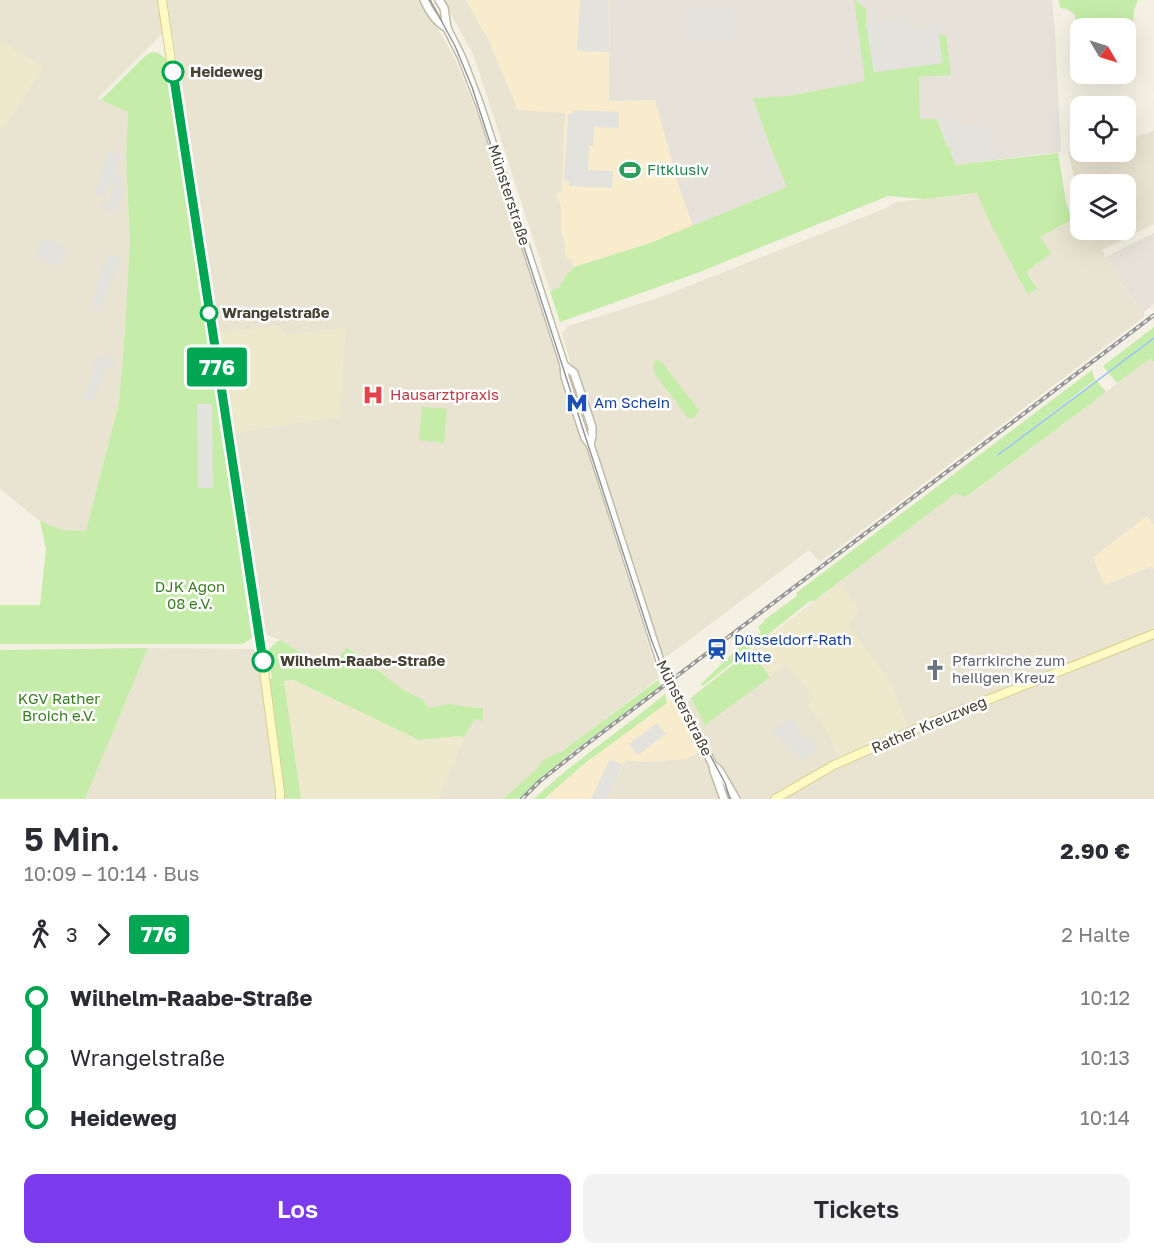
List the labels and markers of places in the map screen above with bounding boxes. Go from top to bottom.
marker: Heideweg [162,61,184,83]
place label: Heideweg [190,62,263,80]
sports icon: Fitklusiv [618,158,642,182]
place label: Fitklusiv [647,160,709,178]
place label: Wrangelstraße [222,303,330,321]
marker: Wrangelstraße [200,304,218,322]
hospital icon: Hausarztpraxis [361,383,385,407]
place label: Hausarztpraxis [390,385,499,403]
metro station icon: Am Schein [565,391,589,415]
place label: Am Schein [594,393,670,411]
place label: Düsseldorf-Rath Mitte [734,630,852,665]
station icon: Düsseldorf-Rath Mitte [705,637,729,661]
marker: Wilhelm-Raabe-Straße [252,650,274,672]
place label: Wilhelm-Raabe-Straße [280,651,445,669]
place label: Pfarrkirche zum heiligen Kreuz [952,651,1065,686]
church icon: Pfarrkirche zum heiligen Kreuz [923,658,947,682]

